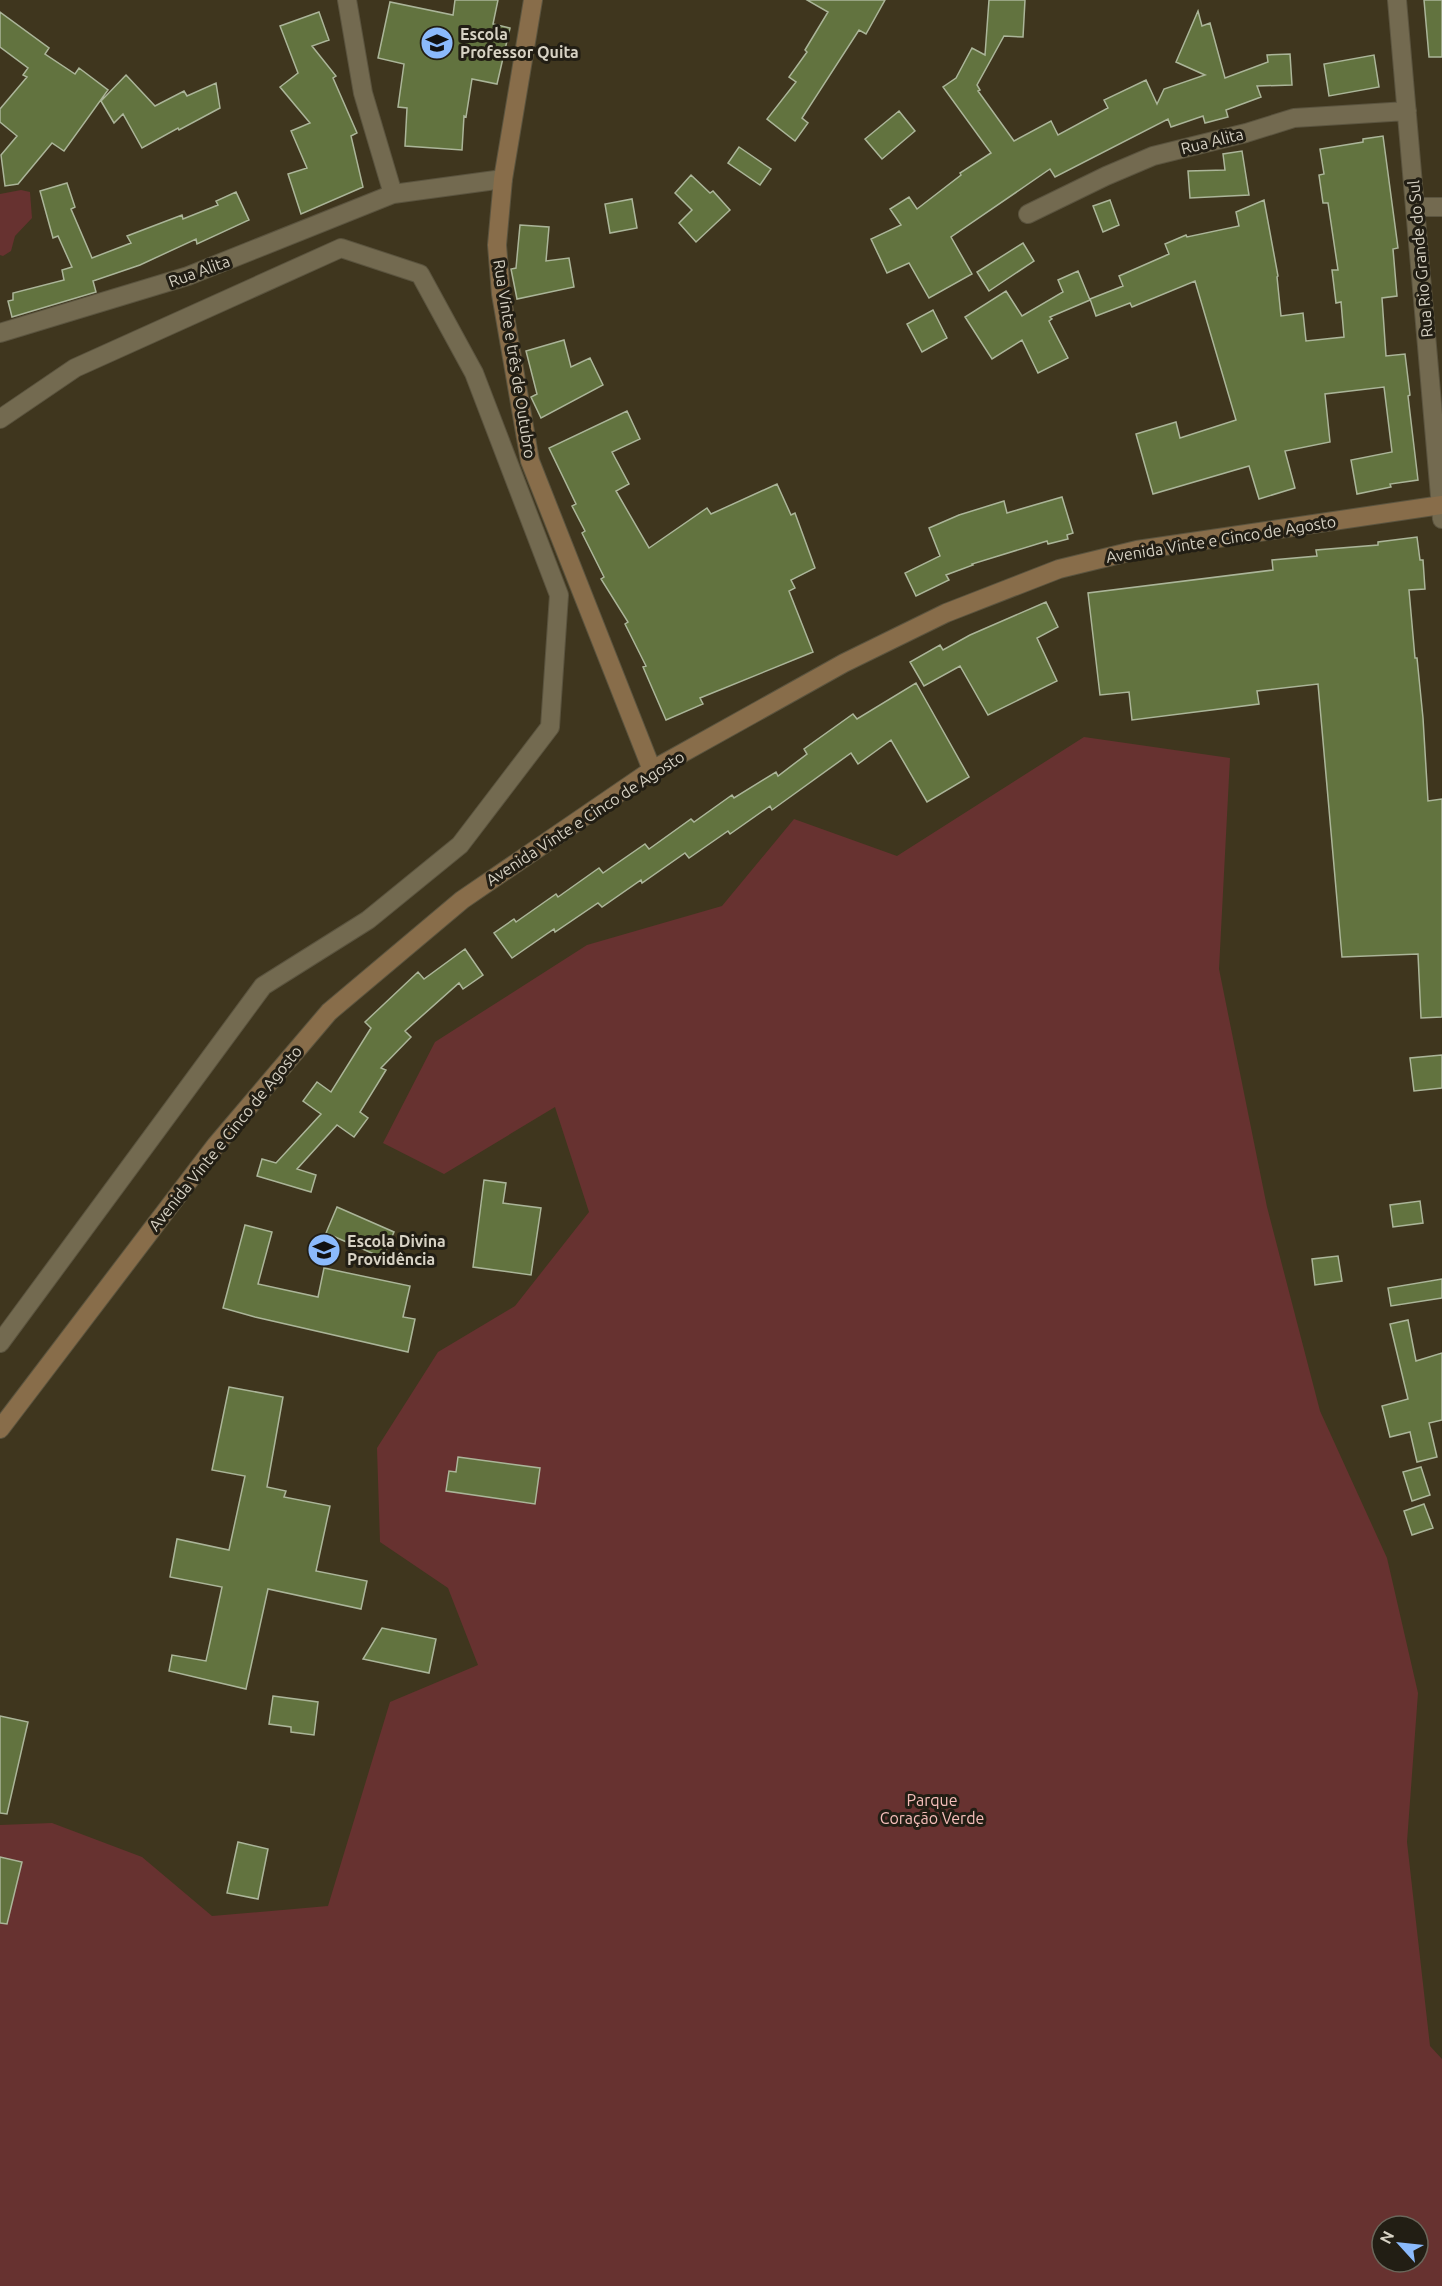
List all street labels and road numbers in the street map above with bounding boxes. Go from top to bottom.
street label: Rua Alita [1179,125,1245,157]
street label: Rua Rio Grande do Sul [1404,180,1436,338]
street label: Rua Alita [166,252,232,290]
street label: Rua Vinte e três de Outubro [490,258,540,460]
street label: Avenida Vinte e Cinco de Agosto [1105,512,1337,566]
street label: Avenida Vinte e Cinco de Agosto [483,747,687,889]
street label: Avenida Vinte e Cinco de Agosto [145,1042,305,1234]

